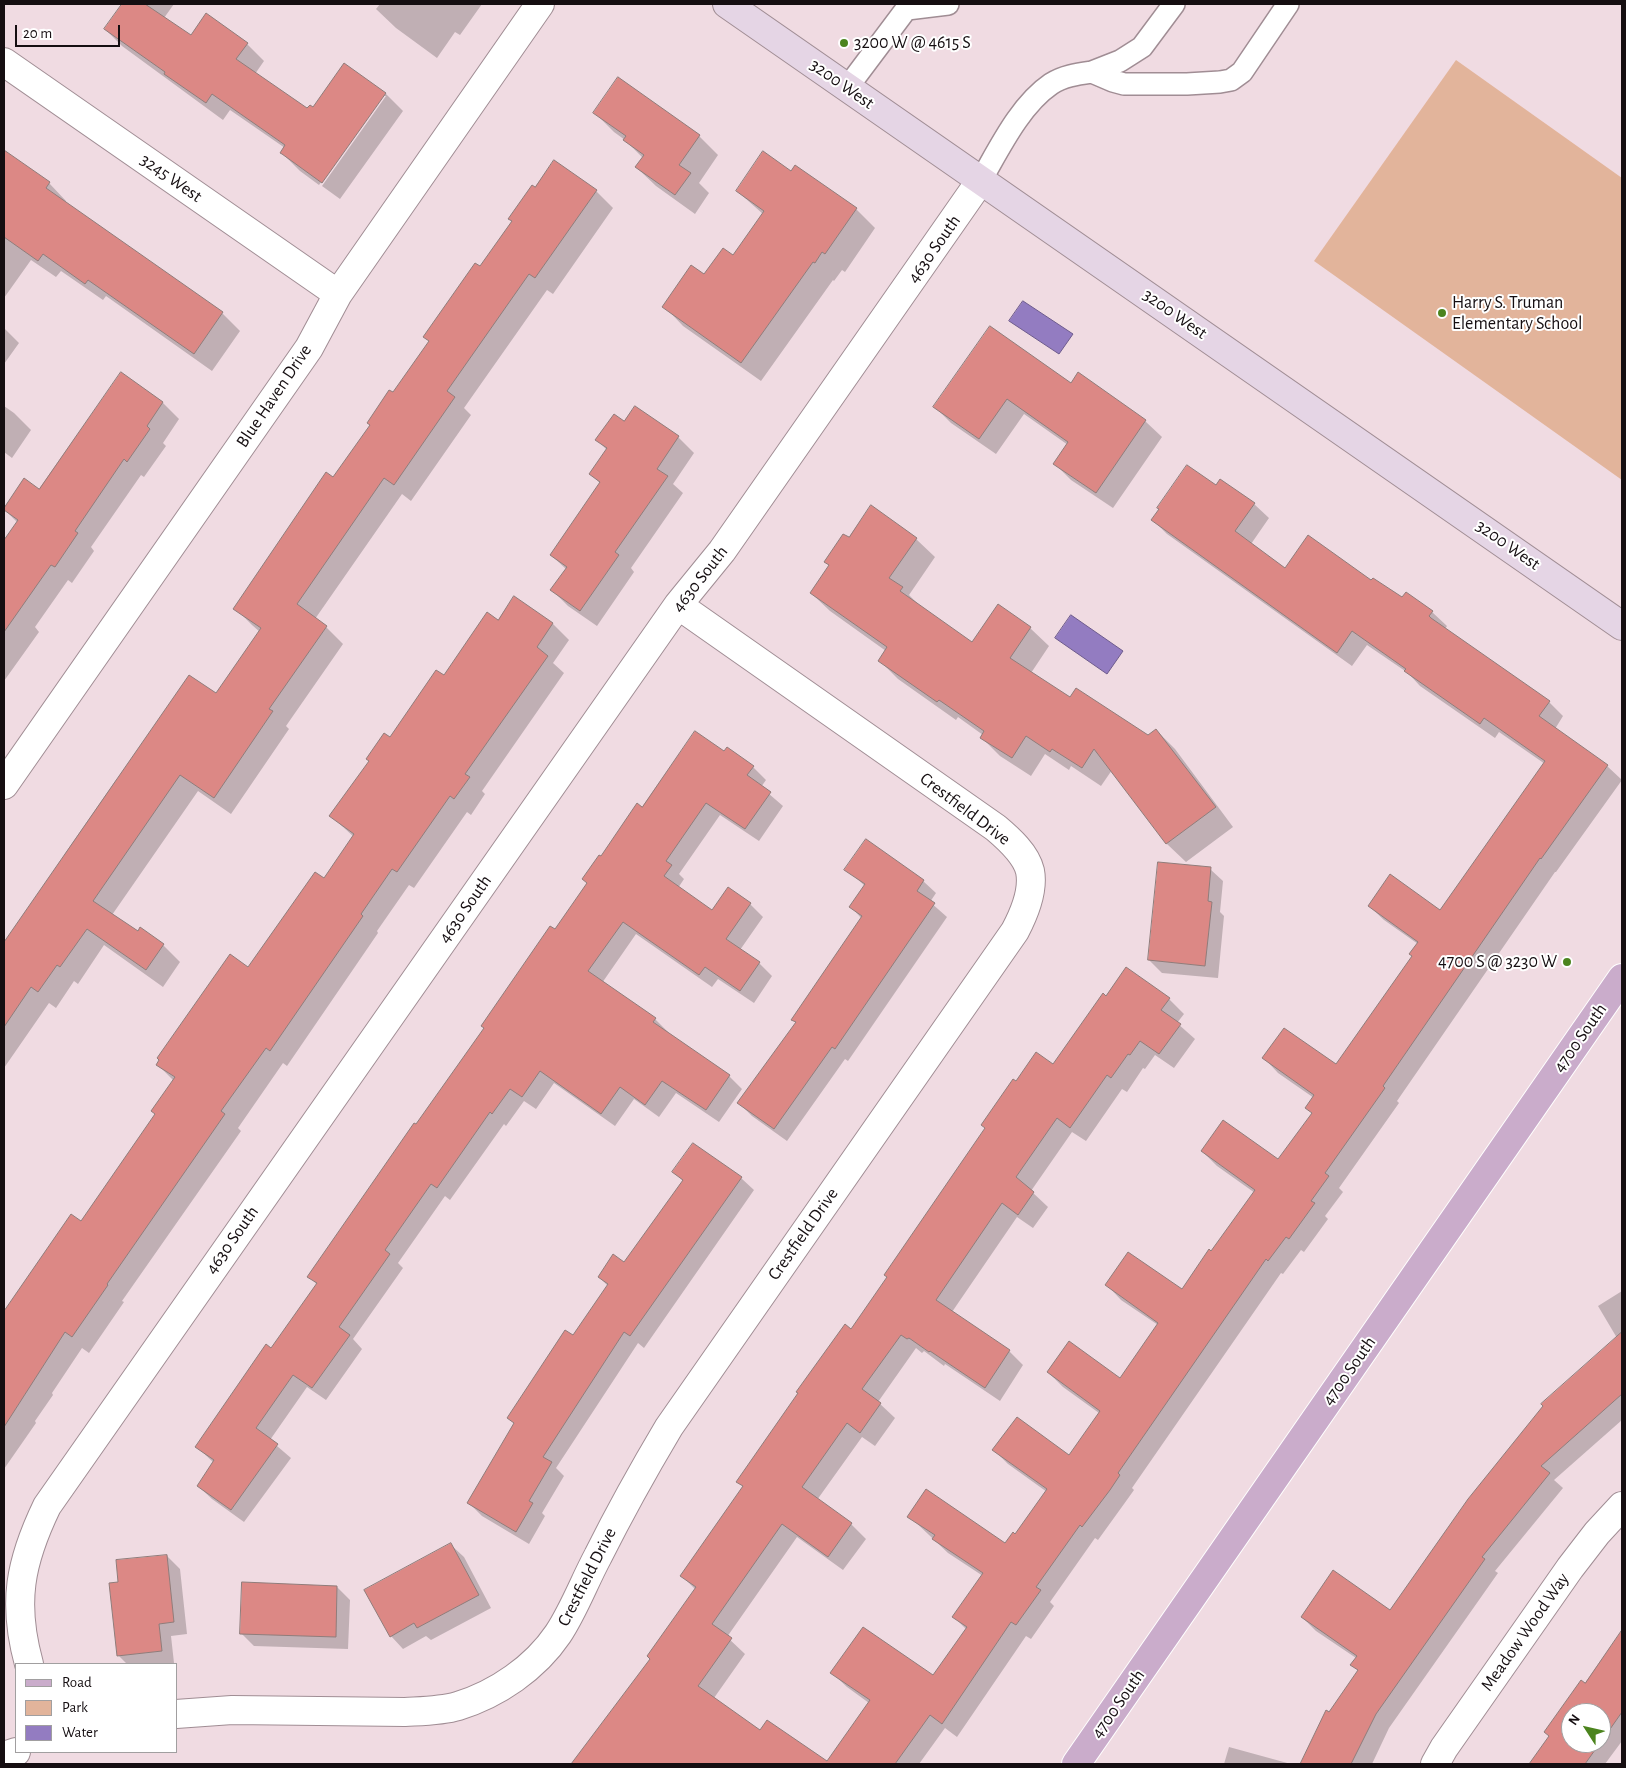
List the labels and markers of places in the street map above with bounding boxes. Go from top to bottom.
place label: 3200 W @ 4615 S [854,32,971,54]
marker: 3200 W @ 4615 S [838,37,850,49]
place label: Harry S. Truman Elementary School [1452,292,1582,334]
marker: Harry S. Truman Elementary School [1436,307,1448,319]
place label: 4700 S @ 3230 W [1438,951,1557,973]
marker: 4700 S @ 3230 W [1561,956,1573,968]

